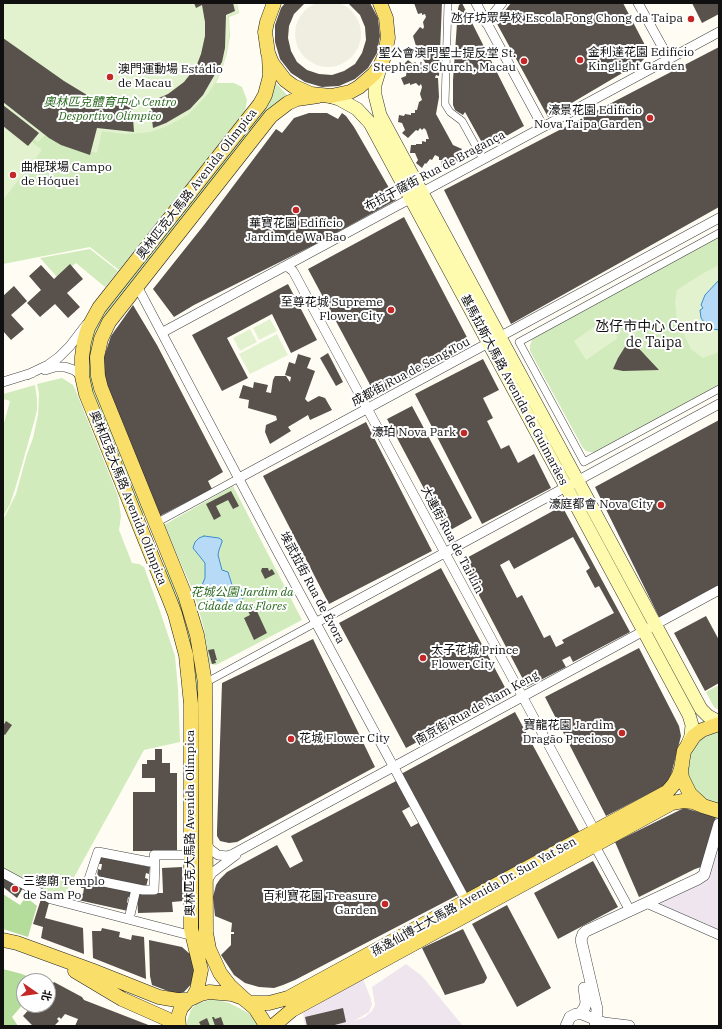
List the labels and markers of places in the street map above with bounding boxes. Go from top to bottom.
place label: 氹仔坊眾學校 Escola Fong Chong da Taipa [451,12,683,26]
marker: 氹仔坊眾學校 Escola Fong Chong da Taipa [686,14,696,24]
place label: 金利達花園 Edifício Kinglight Garden [588,46,694,74]
place label: 聖公會澳門聖士提反堂 St. Stephen's Church, Macau [373,47,516,75]
marker: 金利達花園 Edifício Kinglight Garden [575,55,585,65]
marker: 聖公會澳門聖士提反堂 St. Stephen's Church, Macau [519,56,529,66]
place label: 澳門運動場 Estádio de Macau [118,63,223,91]
marker: 澳門運動場 Estádio de Macau [105,72,115,82]
place label: 濠景花園 Edifício Nova Taipa Garden [534,104,642,132]
marker: 濠景花園 Edifício Nova Taipa Garden [645,113,655,123]
place label: 曲棍球場 Campo de Hóquei [21,161,112,189]
marker: 曲棍球場 Campo de Hóquei [8,170,18,180]
marker: 華寶花園 Edifício Jardim de Wa Bao [291,205,301,215]
place label: 華寶花園 Edifício Jardim de Wa Bao [246,217,346,245]
place label: 至尊花城 Supreme Flower City [281,296,383,324]
marker: 至尊花城 Supreme Flower City [386,305,396,315]
place label: 濠珀 Nova Park [372,426,456,440]
marker: 濠珀 Nova Park [459,428,469,438]
place label: 濠庭都會 Nova City [548,498,653,512]
marker: 濠庭都會 Nova City [656,500,666,510]
place label: 太子花城 Prince Flower City [431,644,518,672]
marker: 太子花城 Prince Flower City [418,653,428,663]
place label: 寶龍花園 Jardim Dragão Precioso [523,719,614,747]
marker: 寶龍花園 Jardim Dragão Precioso [617,728,627,738]
place label: 花城 Flower City [299,732,390,746]
marker: 花城 Flower City [286,734,296,744]
place label: 三婆廟 Templo de Sam Po [23,875,105,903]
marker: 三婆廟 Templo de Sam Po [10,884,20,894]
place label: 百利寶花園 Treasure Garden [263,890,377,918]
marker: 百利寶花園 Treasure Garden [380,899,390,909]

